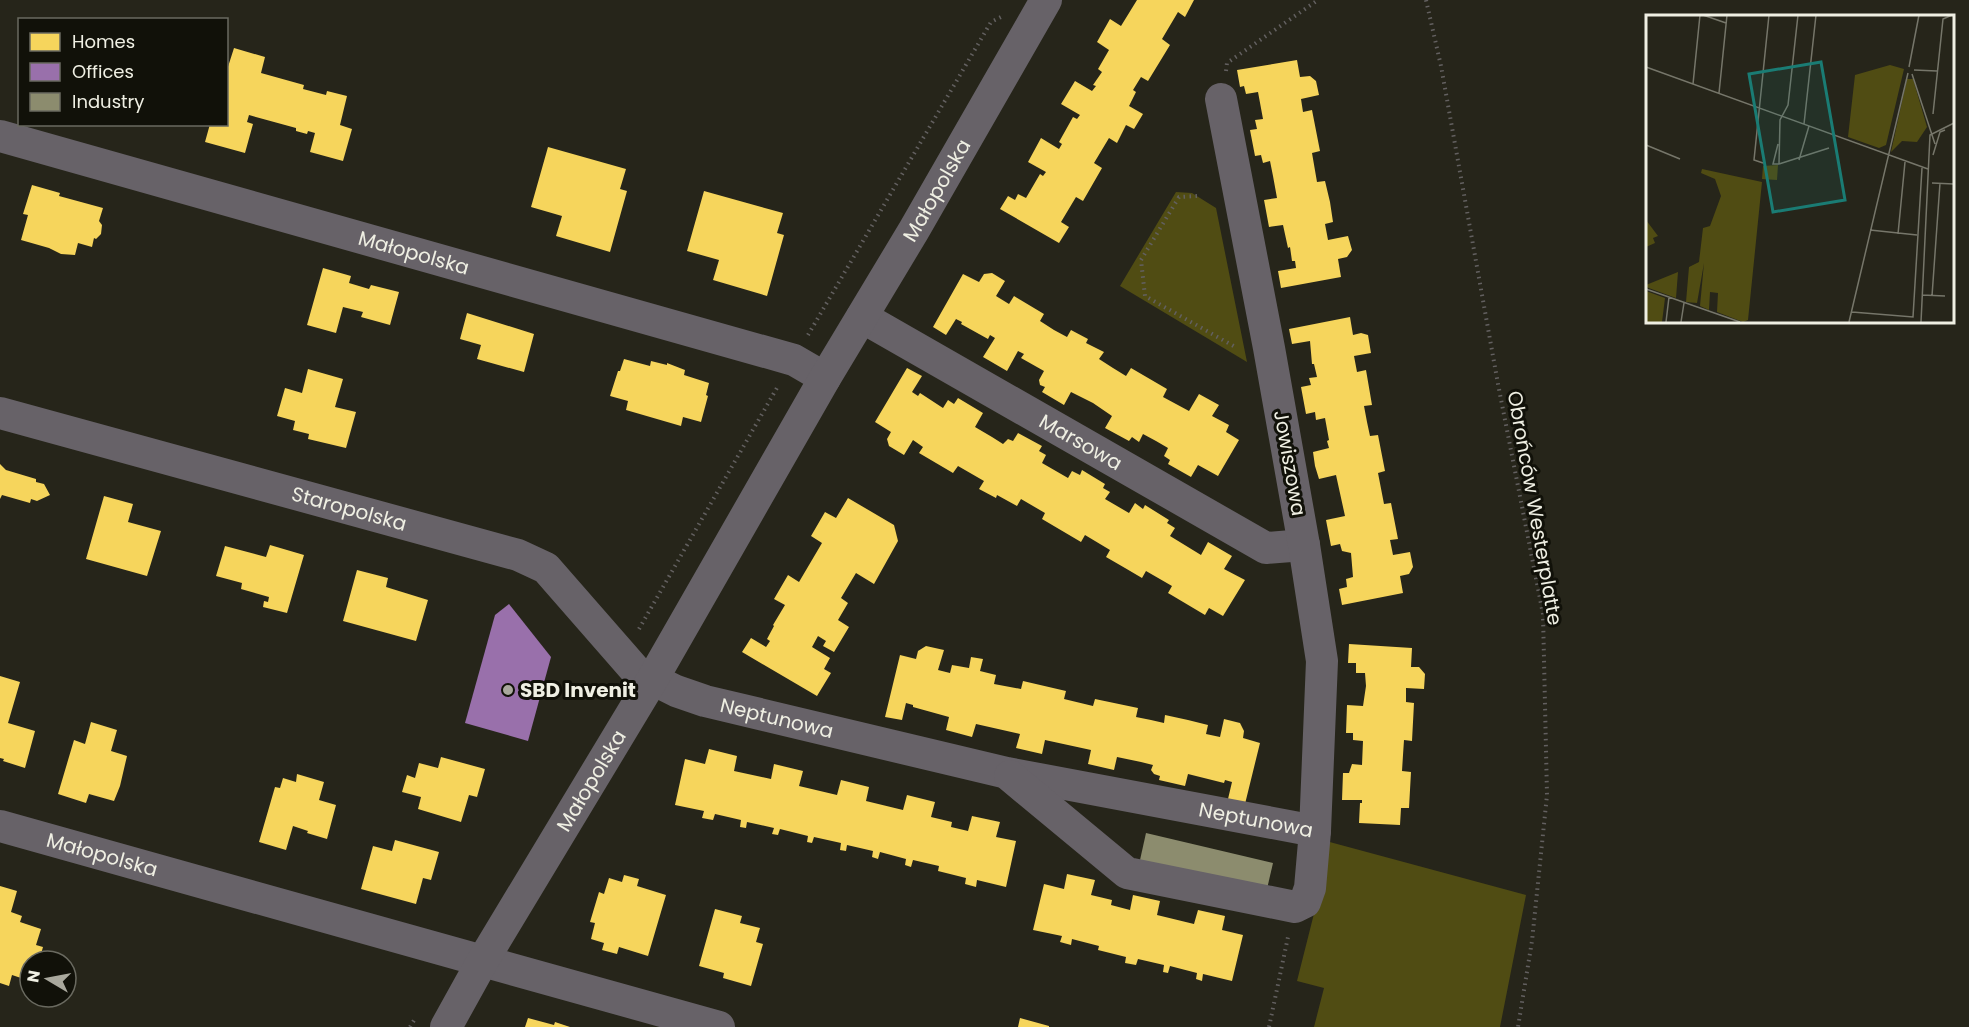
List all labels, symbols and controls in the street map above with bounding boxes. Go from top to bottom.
inset map [1646,15,1954,322]
legend [18,18,228,126]
text: Homes [72,29,135,54]
text: Offices [72,59,134,84]
text: Industry [72,89,144,114]
street label: Małopolska [896,134,977,247]
street label: Małopolska [355,224,473,282]
street label: Obrońców Westerplatte [1501,389,1569,627]
street label: Marsowa [1034,407,1127,477]
street label: Jowiszowa [1267,408,1313,518]
street label: Staropolska [288,480,410,538]
place label: SBD Invenit [520,676,636,704]
marker: SBD Invenit [501,683,515,697]
street label: Neptunowa [717,691,836,745]
street label: Małopolska [550,725,633,837]
street label: Neptunowa [1197,795,1315,844]
street label: Małopolska [43,826,161,883]
north arrow [18,949,78,1009]
text: N [21,969,46,984]

